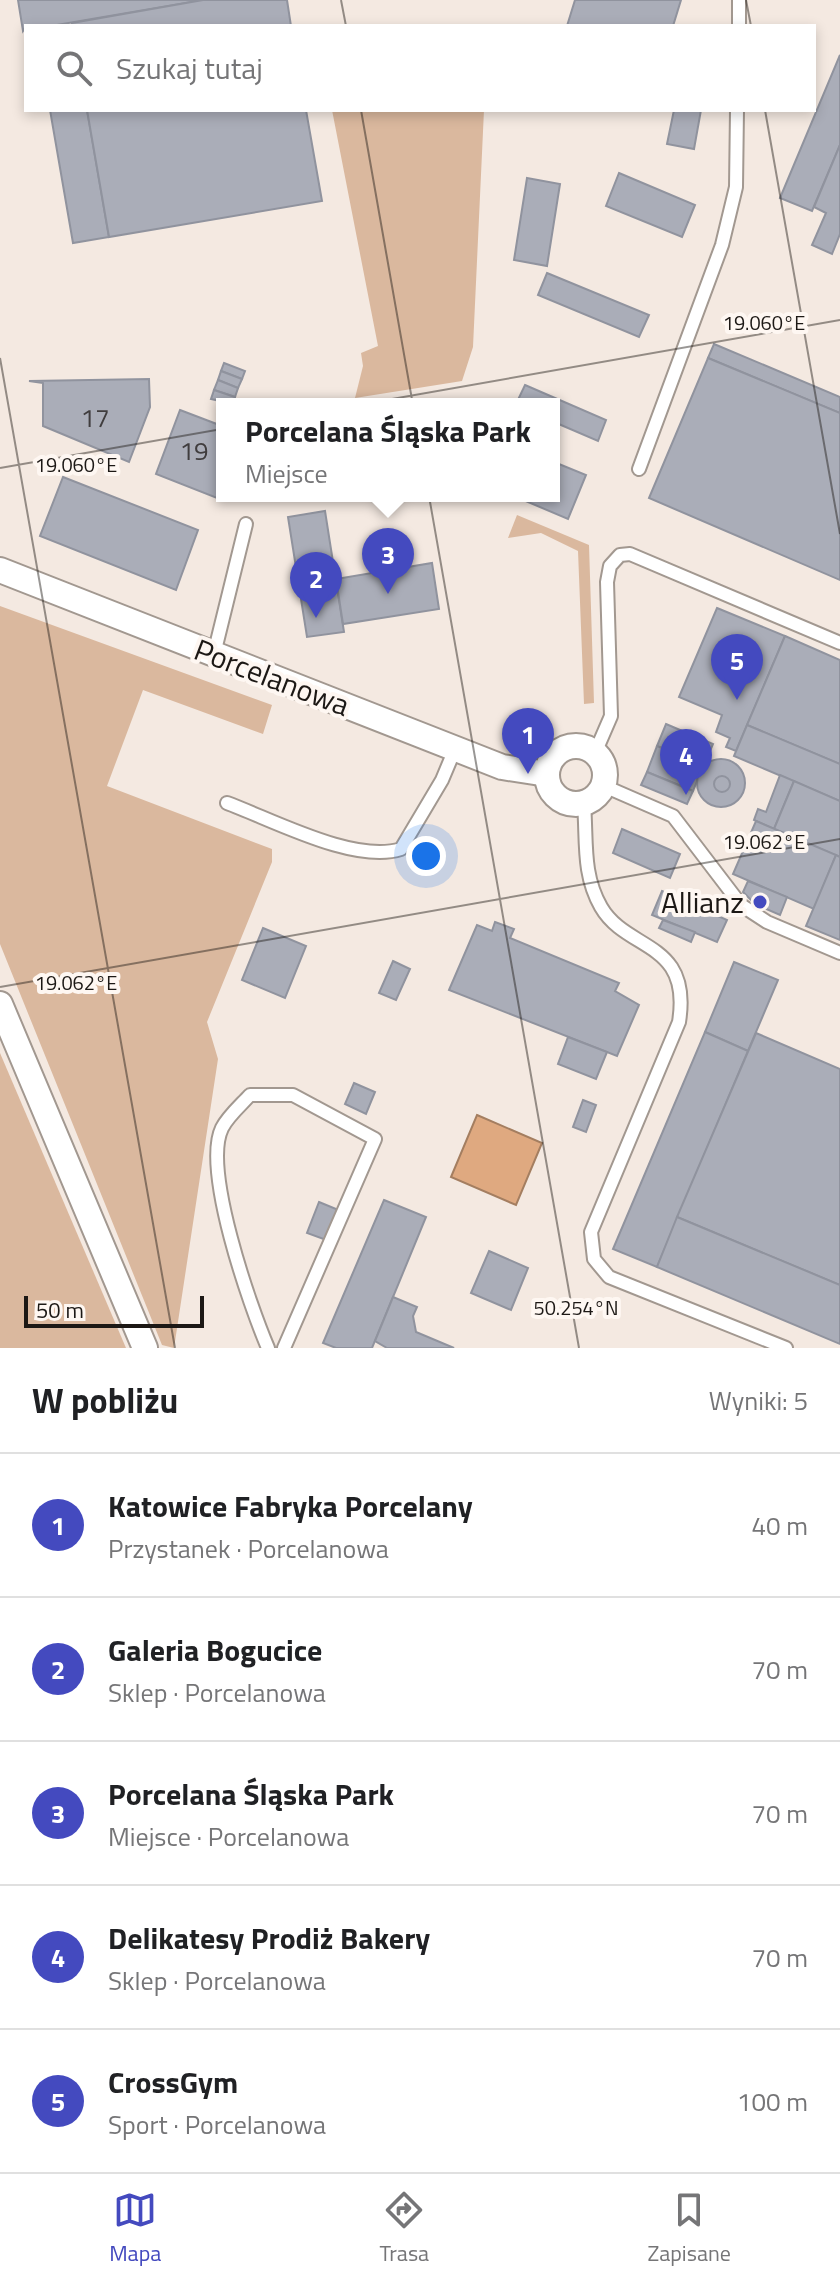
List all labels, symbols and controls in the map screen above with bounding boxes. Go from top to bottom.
search box [24,24,816,112]
text: Szukaj tutaj [116,45,263,91]
icon: search [52,46,96,90]
text: 19.060°E [723,307,805,338]
house number: 17 [80,398,110,437]
popup [216,398,560,502]
text: Porcelana Śląska Park [245,408,531,454]
house number: 19 [179,431,209,470]
text: 19.060°E [35,449,117,480]
text: Miejsce [245,454,328,493]
pin: 3 [362,528,414,594]
pin: 2 [290,552,342,618]
street label: Porcelanowa [188,626,356,728]
pin: 5 [711,634,763,700]
pin: 1 [502,708,554,774]
pin: 4 [660,729,712,795]
text: 19.062°E [723,826,805,857]
your location [406,836,446,876]
place label: Allianz [661,879,744,925]
marker: Allianz [751,893,769,911]
text: 19.062°E [35,967,117,998]
scale bar [24,1292,204,1328]
text: 50.254°N [533,1292,619,1323]
text: 50 m [36,1293,84,1327]
text: W pobliżu [32,1374,178,1426]
text: Wyniki: 5 [709,1381,808,1420]
text: Katowice Fabryka Porcelany [108,1483,473,1529]
text: 1 [51,1506,65,1545]
text: 40 m [751,1506,808,1545]
text: Przystanek · Porcelanowa [108,1529,389,1568]
text: Galeria Bogucice [108,1627,322,1673]
text: 2 [51,1650,65,1689]
text: 70 m [751,1650,808,1689]
text: Sklep · Porcelanowa [108,1673,326,1712]
text: Porcelana Śląska Park [108,1771,394,1817]
text: 3 [51,1794,65,1833]
text: 70 m [751,1794,808,1833]
text: Miejsce · Porcelanowa [108,1817,349,1856]
text: Delikatesy Prodiż Bakery [108,1915,430,1961]
text: 4 [51,1938,65,1977]
text: 70 m [751,1938,808,1977]
text: Sklep · Porcelanowa [108,1961,326,2000]
text: CrossGym [108,2059,238,2105]
text: 5 [51,2082,65,2121]
text: 100 m [737,2082,808,2121]
text: Sport · Porcelanowa [108,2105,326,2144]
tab: Mapa [109,2188,161,2270]
tab: Trasa [380,2188,429,2270]
tab: Zapisane [647,2188,731,2270]

